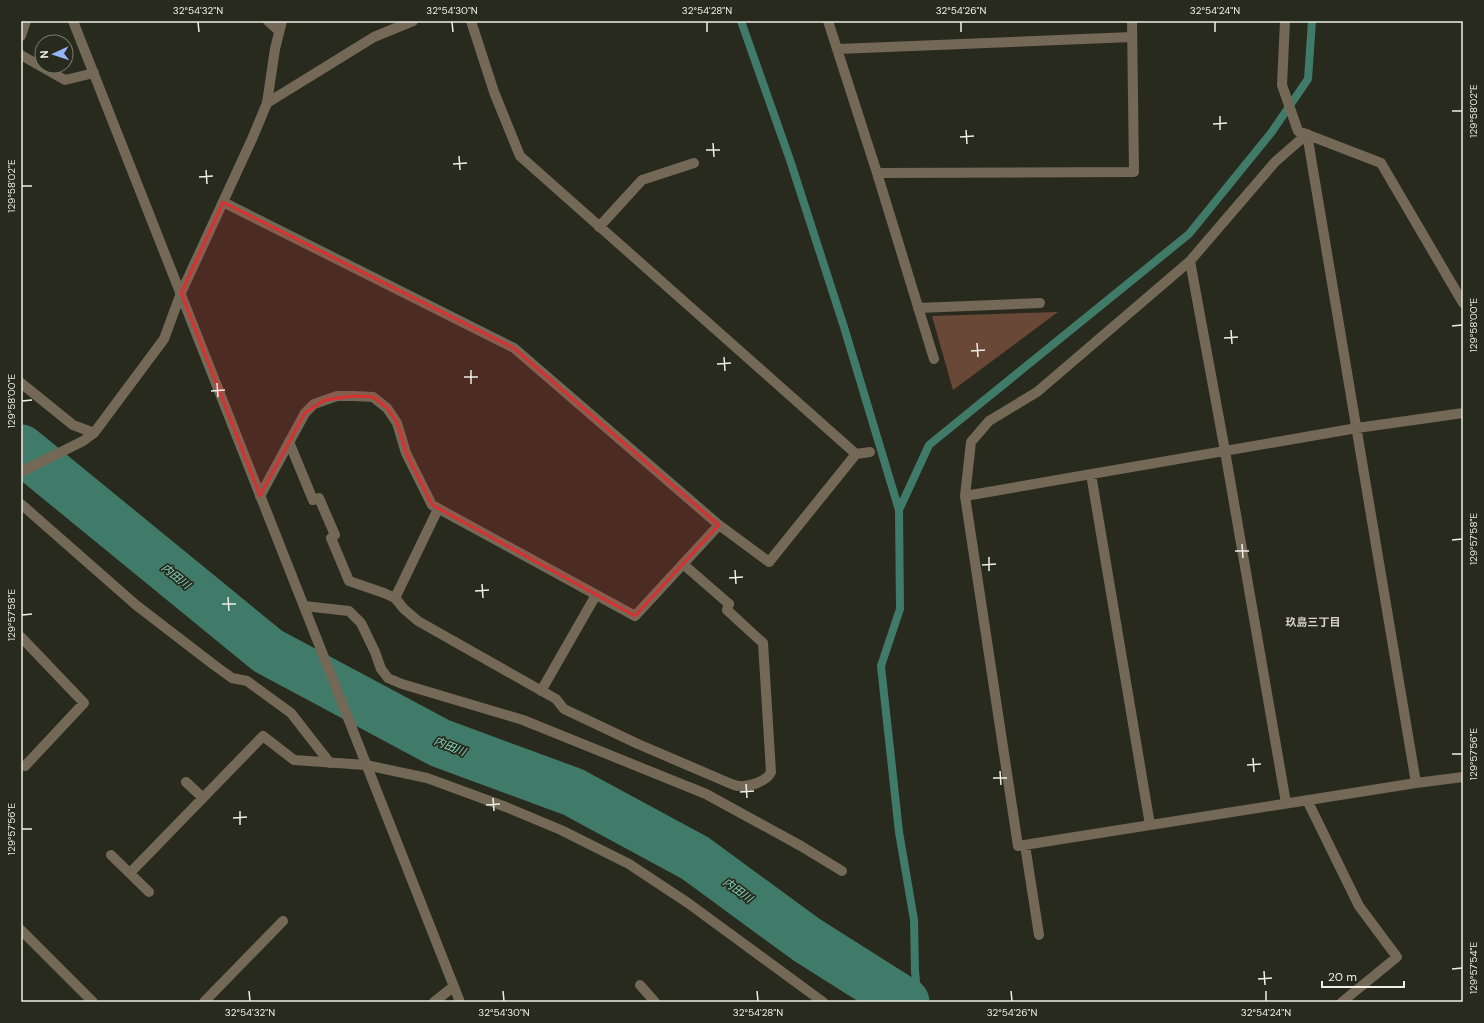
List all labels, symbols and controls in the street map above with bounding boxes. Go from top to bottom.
text: 32°54'32"N [173,4,223,17]
text: 32°54'30"N [426,4,478,17]
text: 32°54'28"N [682,4,732,17]
text: 32°54'26"N [936,4,986,17]
text: 32°54'24"N [1190,4,1240,17]
north arrow [34,34,74,74]
text: N [37,50,51,59]
text: 129°58'02"E [1467,84,1480,138]
text: 129°58'02"E [5,159,18,213]
text: 129°58'00"E [1467,297,1480,352]
text: 129°58'00"E [5,373,18,428]
text: 129°57'58"E [1467,513,1480,565]
water label: 内田川 [159,560,194,592]
text: 129°57'58"E [5,589,18,641]
district label: 玖島三丁目 [1286,615,1341,629]
text: 129°57'56"E [1467,728,1480,780]
water label: 内田川 [432,733,469,759]
text: 129°57'56"E [5,803,18,855]
water label: 内田川 [721,875,756,906]
text: 129°57'54"E [1467,942,1480,994]
scale bar [1322,963,1404,989]
text: 20 m [1328,969,1357,985]
text: 32°54'32"N [225,1006,275,1019]
text: 32°54'30"N [478,1006,530,1019]
text: 32°54'28"N [733,1006,783,1019]
text: 32°54'26"N [987,1006,1037,1019]
text: 32°54'24"N [1241,1006,1291,1019]

